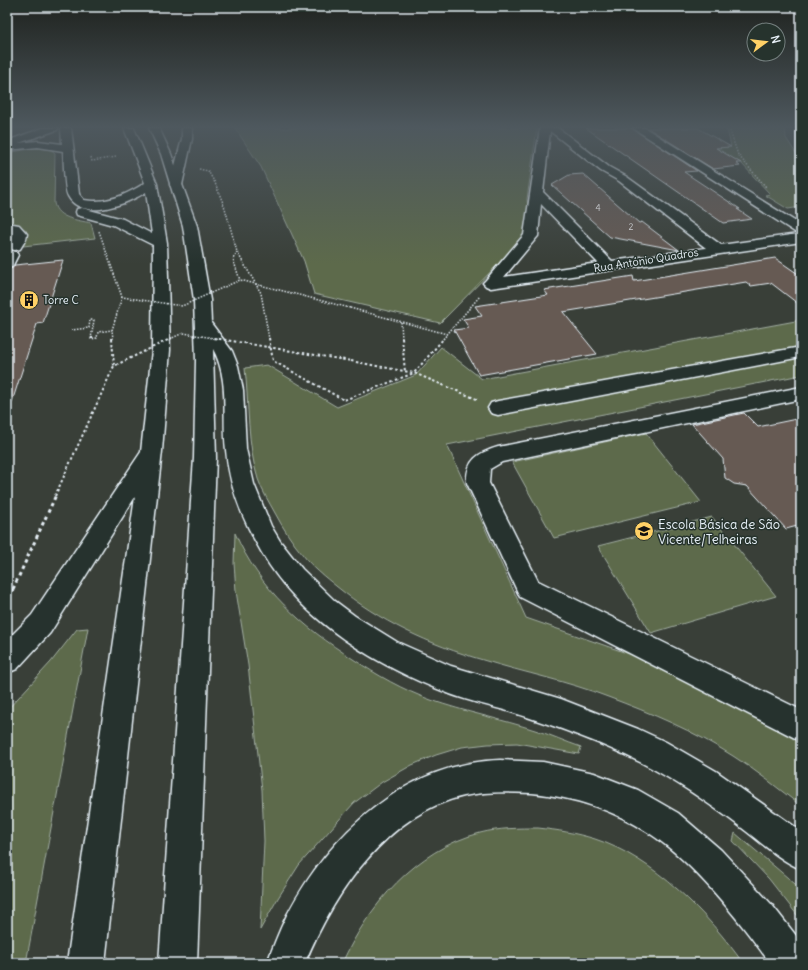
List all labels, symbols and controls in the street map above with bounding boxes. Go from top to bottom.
north arrow [746,22,786,62]
text: N [768,34,783,45]
house number: 4 [595,202,601,213]
house number: 2 [629,221,634,232]
street label: Rua António Quadros [593,245,699,275]
building icon: Torre C [18,289,40,311]
place label: Torre C [43,293,79,307]
place label: Escola Básica de São Vicente/Telheiras [658,516,780,548]
school or university icon: Escola Básica de São Vicente/Telheiras [633,520,655,542]

